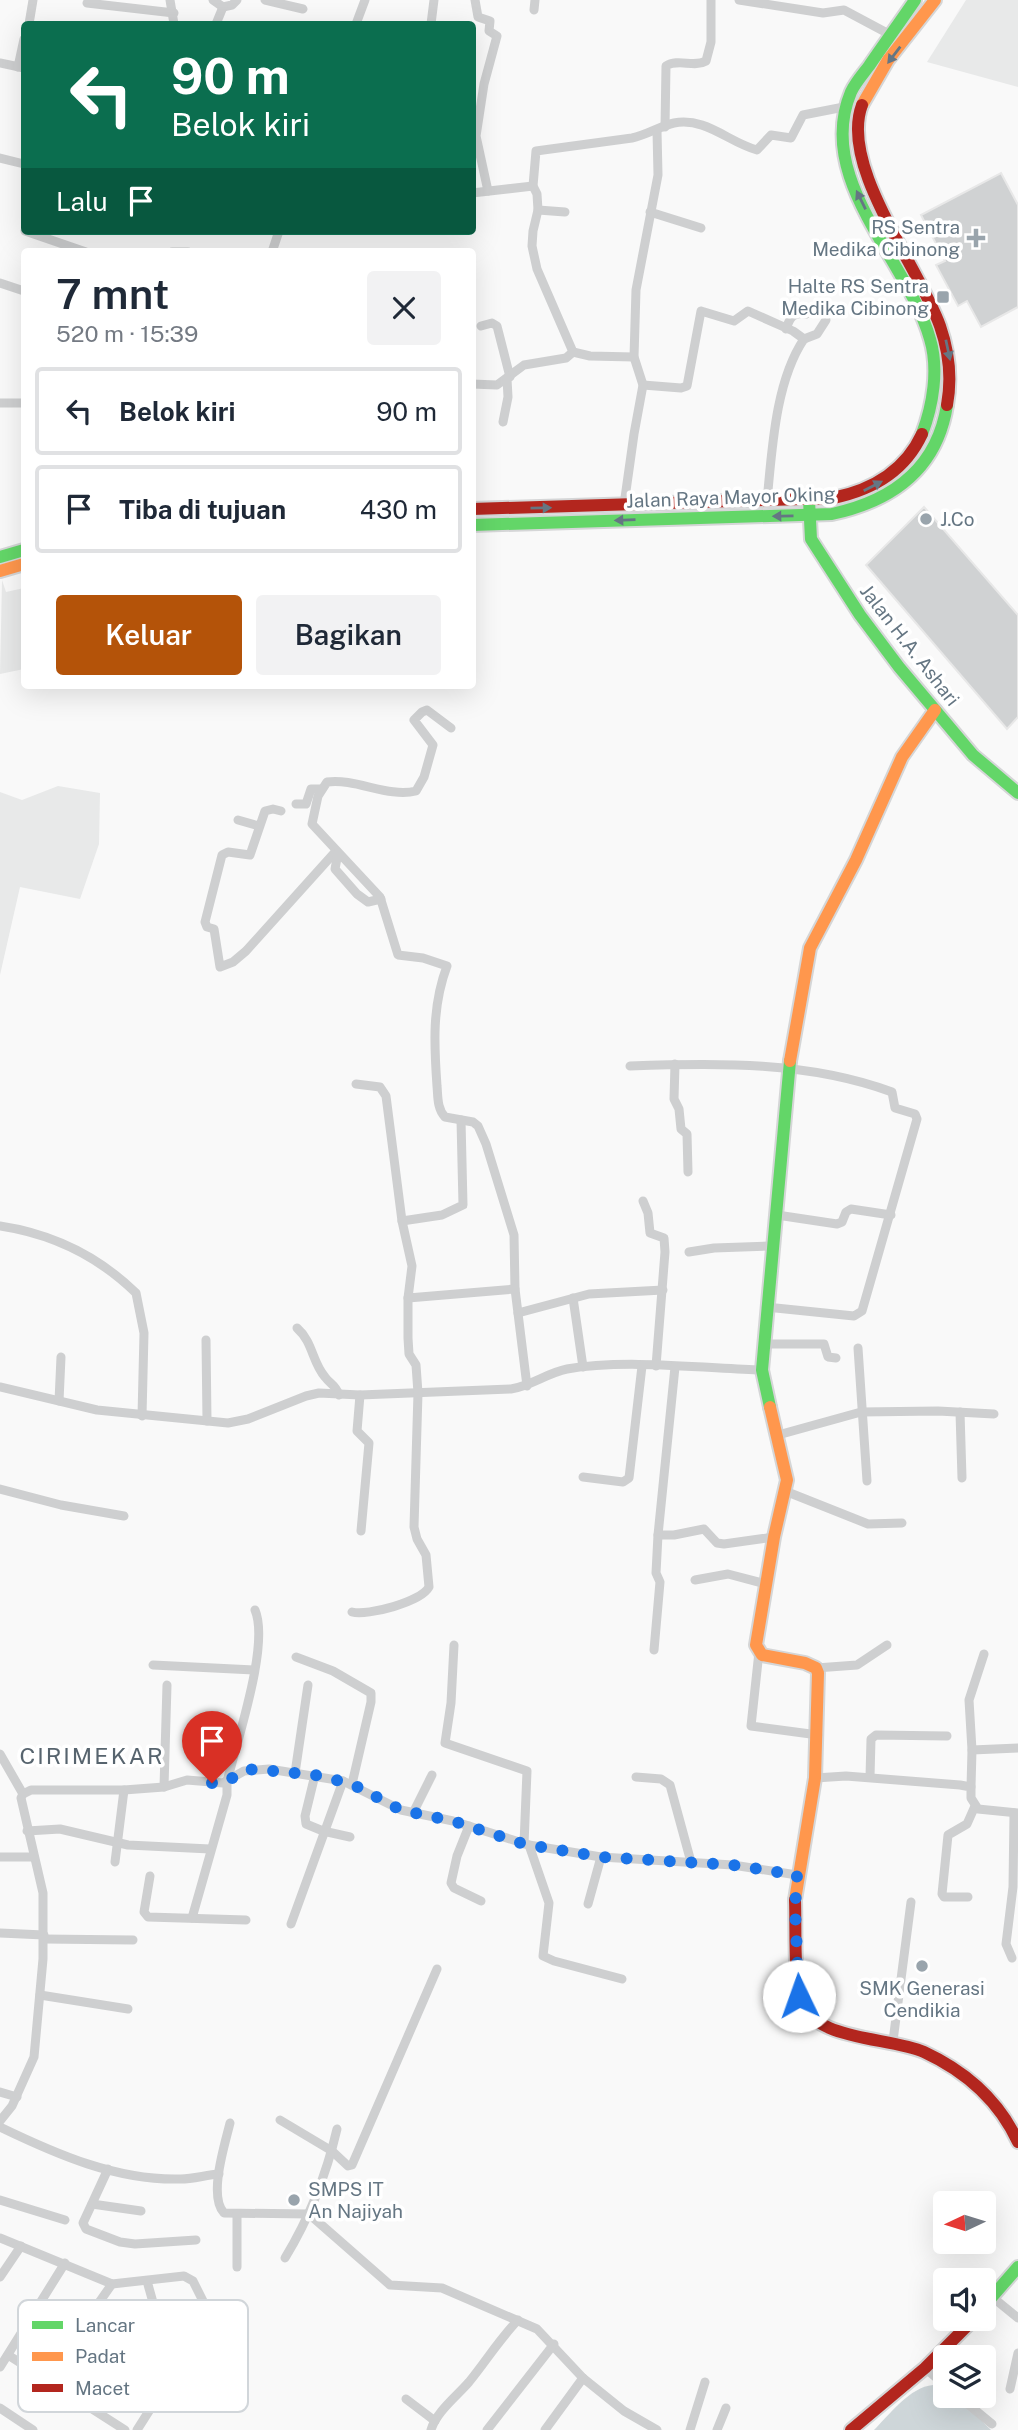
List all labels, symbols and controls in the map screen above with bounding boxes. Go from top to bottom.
one-way arrow [887,45,902,63]
text: 90 m [171,47,290,105]
icon: left [56,49,147,140]
text: Belok kiri [171,106,310,143]
icon: arrive [122,182,160,220]
text: Lalu [56,186,108,217]
one-way arrow [856,190,867,210]
place label: RS Sentra Medika Cibinong [812,216,960,260]
marker: RS Sentra Medika Cibinong [966,228,986,248]
text: 7 mnt [56,269,169,318]
button: close [367,271,441,345]
place label: Halte RS Sentra Medika Cibinong [781,275,929,319]
marker: Halte RS Sentra Medika Cibinong [935,289,951,305]
text: 520 m · 15:39 [56,320,198,347]
one-way arrow [942,339,953,361]
icon: left [60,392,98,430]
text: Belok kiri [119,396,235,427]
text: 90 m [376,396,437,427]
one-way arrow [863,480,883,491]
street label: Jalan Raya Mayor Oking [626,482,836,512]
icon: arrive [60,490,98,528]
text: Tiba di tujuan [119,494,286,525]
text: 430 m [360,494,437,525]
one-way arrow [530,502,552,514]
place label: J.Co [940,508,975,530]
one-way arrow [772,510,794,522]
marker: J.Co [918,511,934,527]
one-way arrow [614,515,636,526]
street label: Jalan H.A. Ashari [856,580,964,710]
button: Keluar [56,595,242,675]
button: Bagikan [256,595,441,675]
pin [182,1711,242,1783]
icon: arrive [193,1722,231,1760]
district label: CIRIMEKAR [19,1742,165,1769]
marker: SMK Generasi Cendikia [914,1958,930,1974]
position arrow [762,1959,836,2033]
place label: SMK Generasi Cendikia [859,1977,985,2021]
place label: SMPS IT An Najiyah [308,2178,403,2222]
north arrow [933,2191,996,2254]
map controls [933,2191,996,2408]
marker: SMPS IT An Najiyah [286,2192,302,2208]
button: sound [933,2268,996,2331]
legend [18,2300,248,2412]
text: Lancar [75,2314,135,2336]
text: Padat [75,2345,126,2367]
button: layers [933,2345,996,2408]
text: Macet [75,2377,130,2399]

